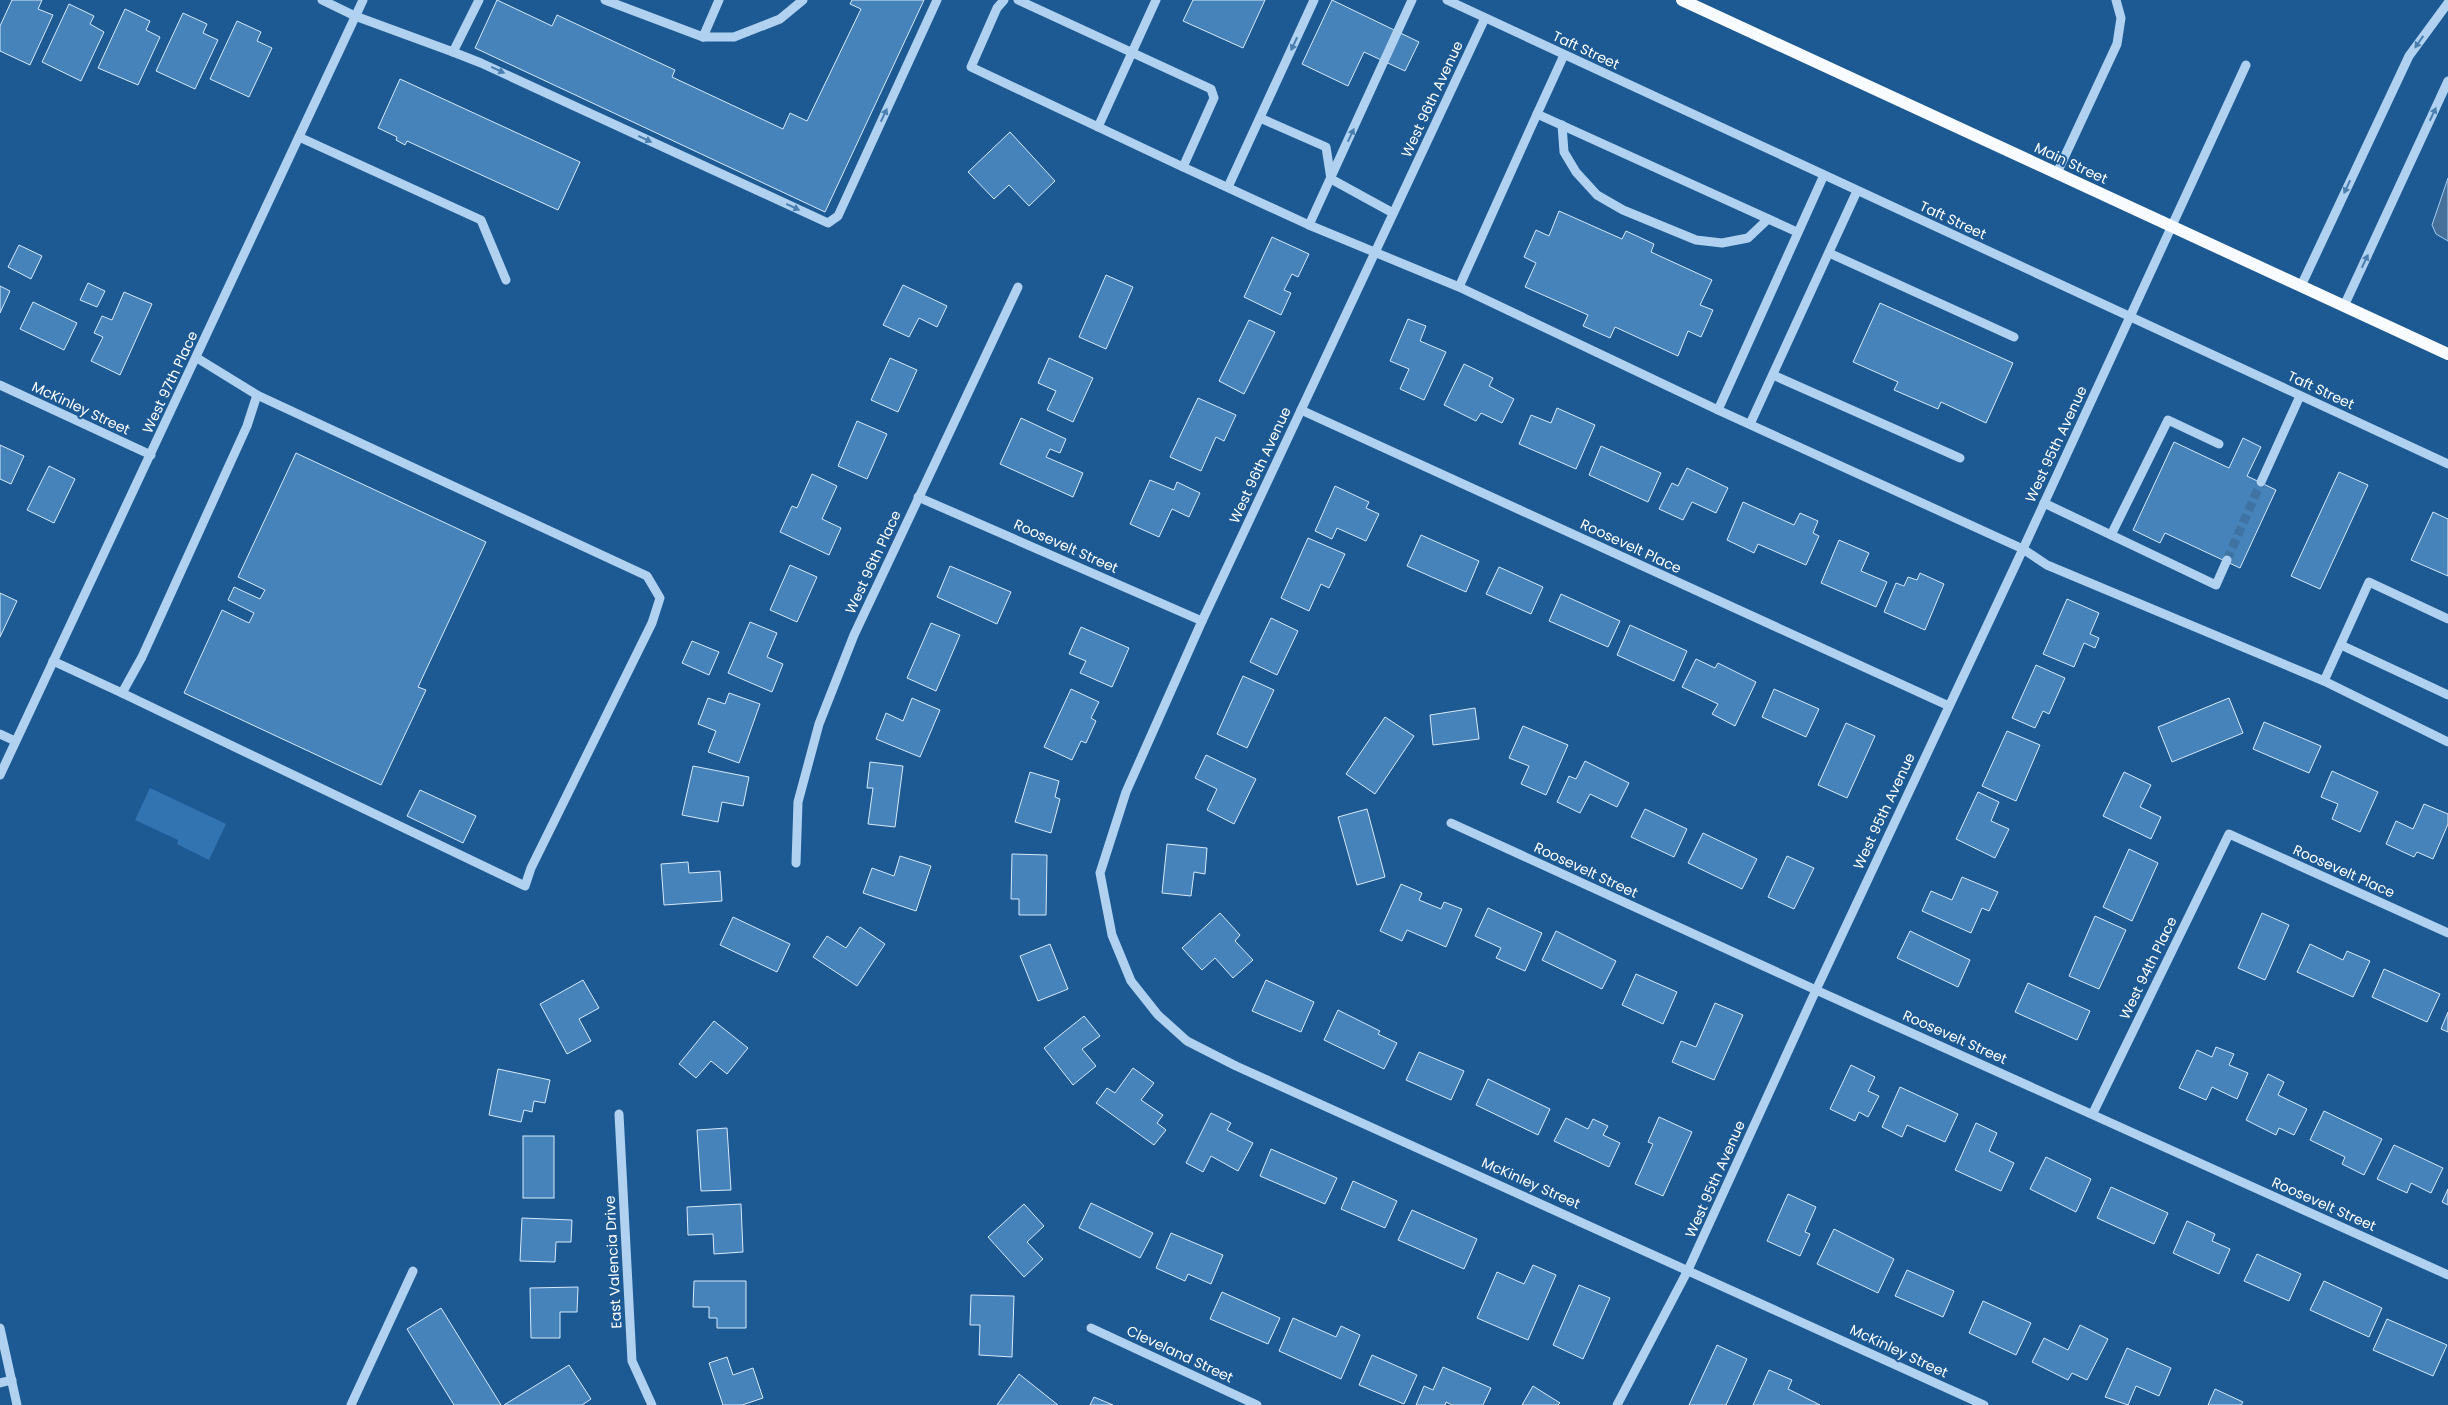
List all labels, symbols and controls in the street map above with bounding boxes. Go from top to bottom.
street label: Taft Street [1549,26,1623,74]
one-way arrow [2414,35,2424,49]
one-way arrow [1290,37,1298,51]
street label: West 96th Avenue [1396,37,1468,161]
one-way arrow [491,67,505,75]
one-way arrow [2429,107,2437,121]
one-way arrow [881,108,889,122]
one-way arrow [1347,128,1355,142]
one-way arrow [638,135,652,143]
street label: Main Street [2031,137,2111,189]
one-way arrow [2343,180,2351,194]
street label: Taft Street [1916,196,1990,244]
one-way arrow [785,203,800,212]
one-way arrow [2361,254,2369,268]
street label: West 97th Place [137,327,203,436]
street label: Taft Street [2284,366,2358,414]
street label: McKinley Street [29,377,133,439]
street label: West 95th Avenue [2020,382,2092,506]
street label: West 96th Avenue [1224,403,1296,527]
street label: West 96th Place [840,507,906,617]
street label: Roosevelt Street [1011,514,1121,578]
street label: Roosevelt Place [1577,514,1685,578]
street label: West 95th Avenue [1848,749,1920,873]
street label: Roosevelt Street [1531,837,1641,903]
street label: Roosevelt Place [2290,840,2398,903]
street label: West 94th Place [2114,913,2182,1023]
street label: Roosevelt Street [1900,1005,2010,1069]
street label: West 95th Avenue [1680,1117,1750,1241]
street label: McKinley Street [1478,1152,1584,1214]
street label: Roosevelt Street [2269,1172,2379,1236]
street label: East Valencia Drive [600,1195,626,1329]
street label: McKinley Street [1847,1320,1951,1382]
street label: Cleveland Street [1123,1321,1237,1387]

